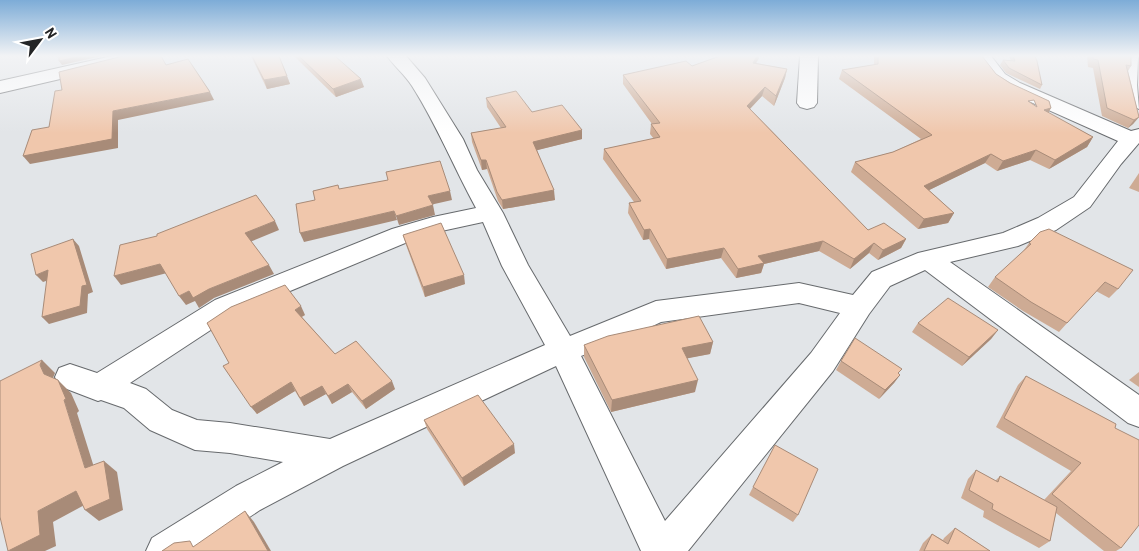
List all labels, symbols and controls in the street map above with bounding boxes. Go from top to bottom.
north arrow [15,15,65,65]
text: N [42,24,61,41]

